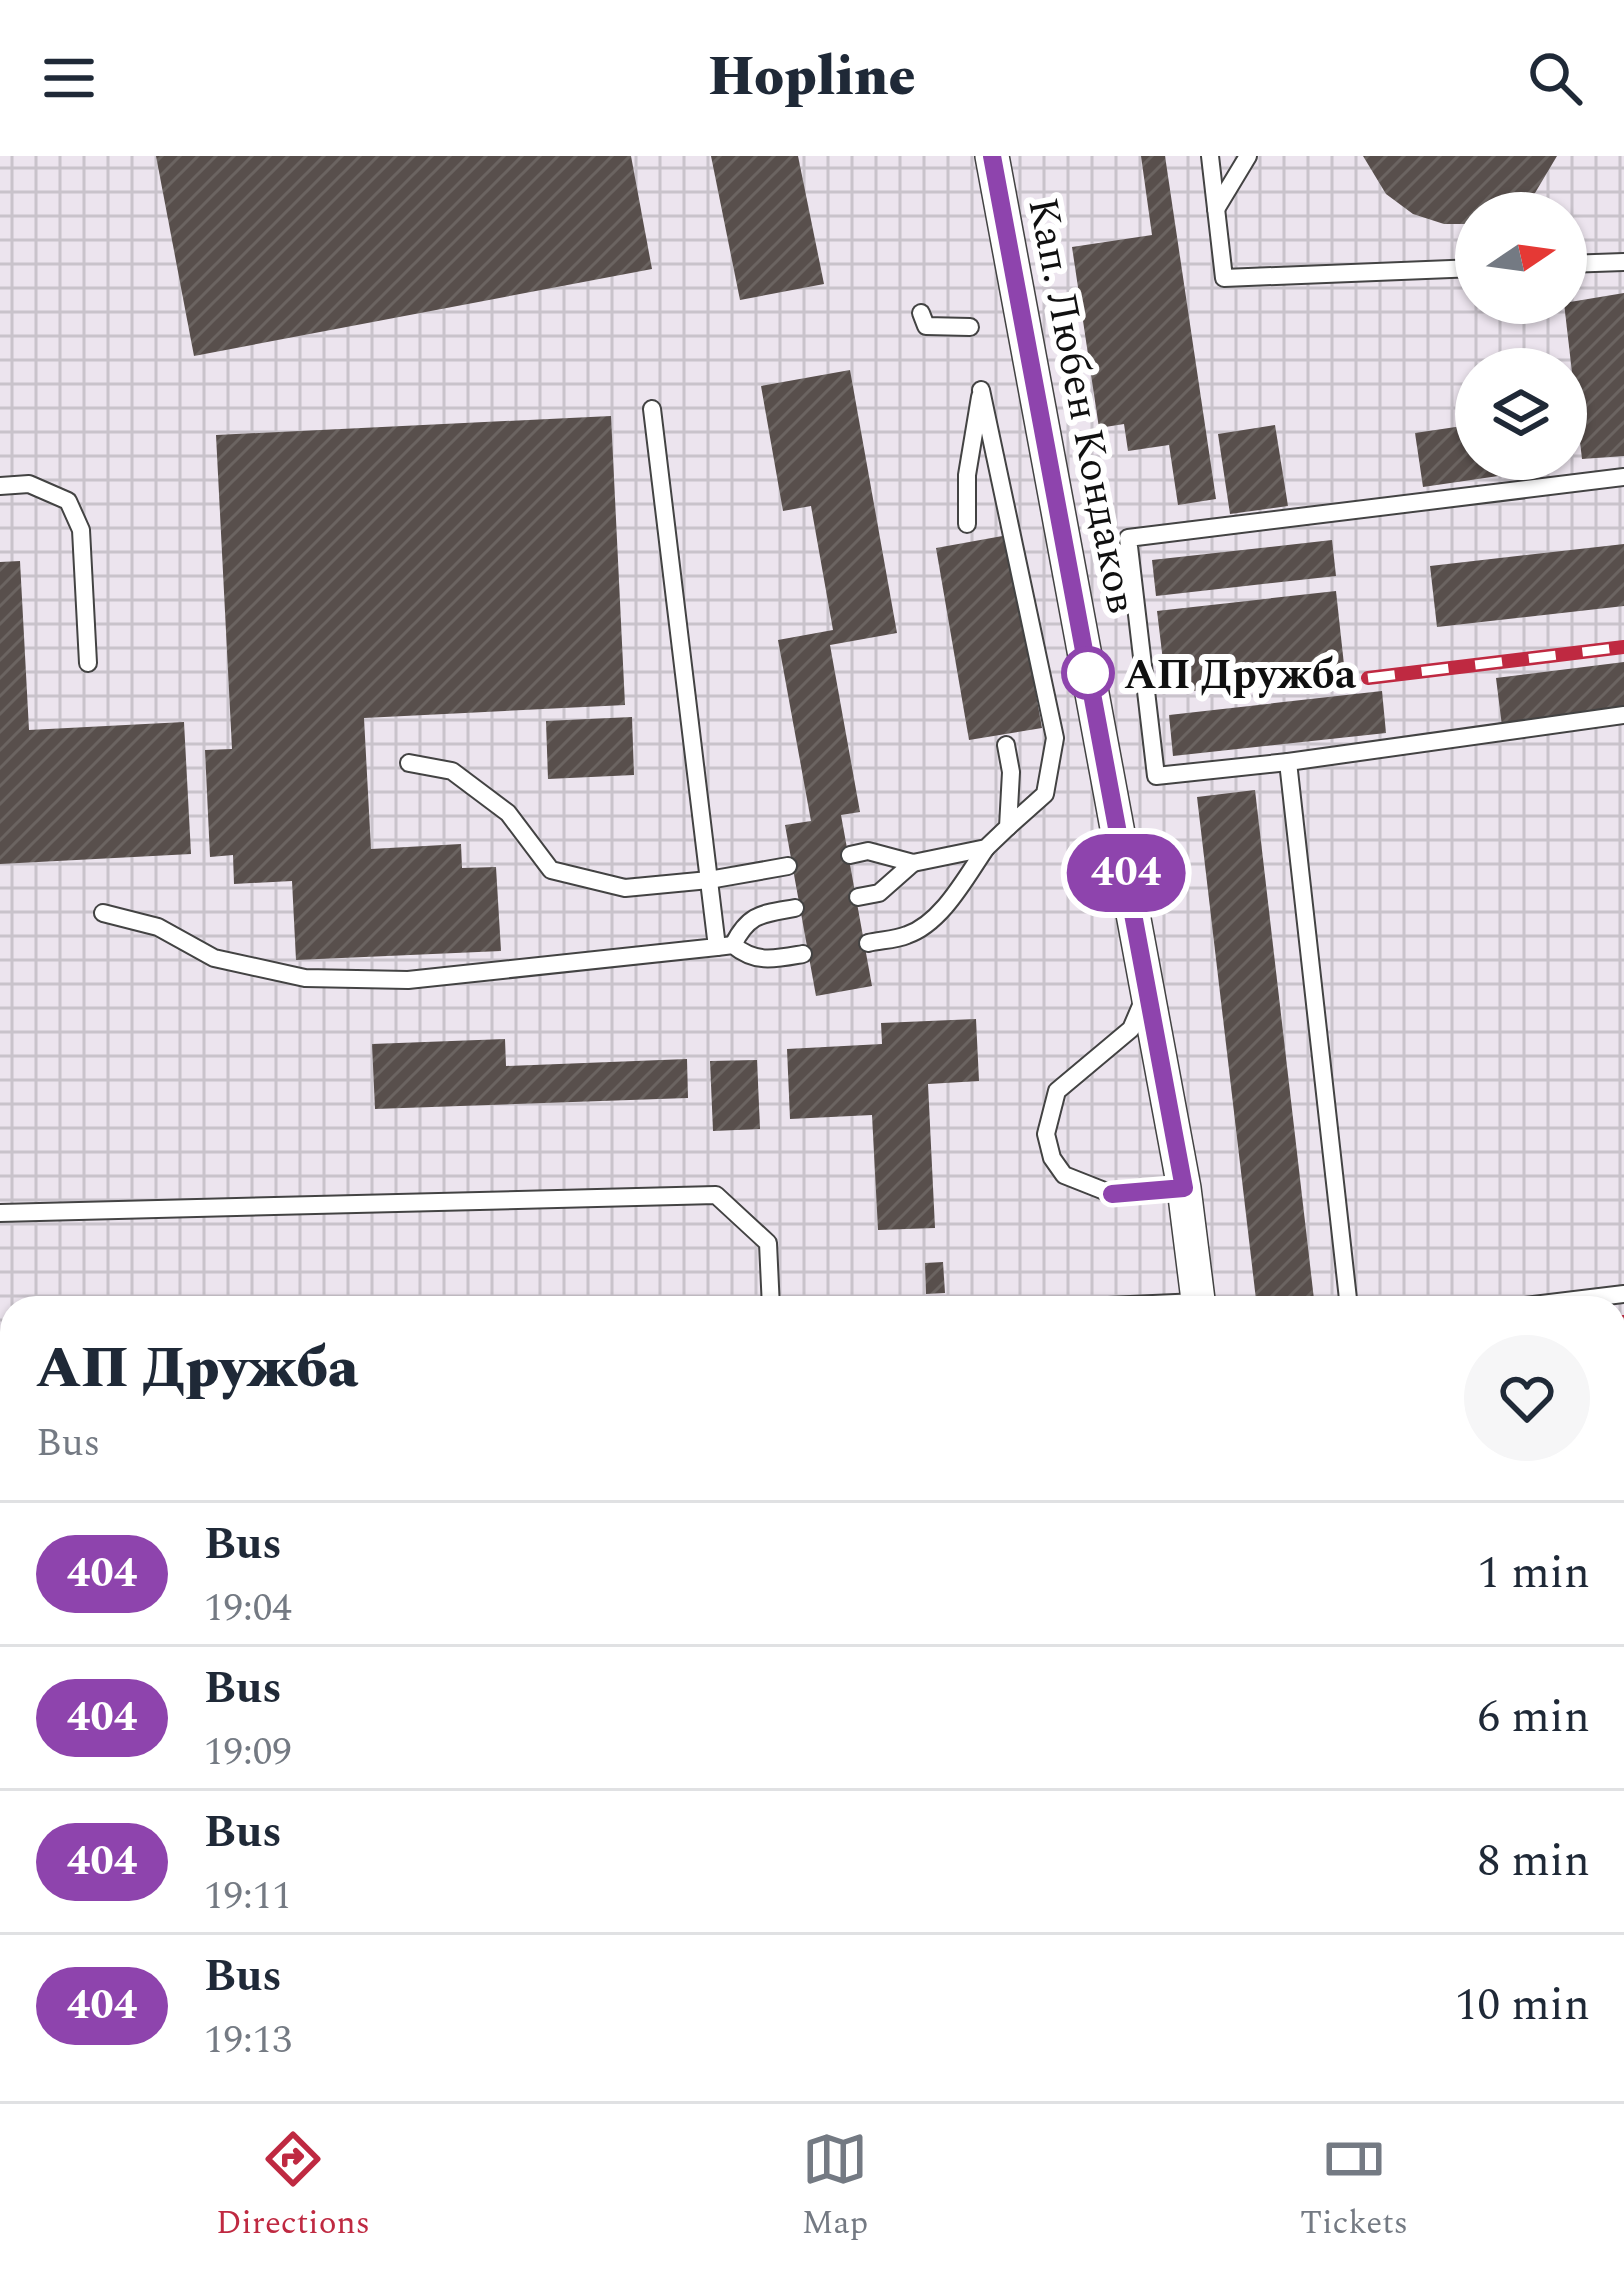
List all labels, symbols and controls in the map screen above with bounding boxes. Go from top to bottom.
text: Hopline [708,37,916,119]
icon: menu [36,45,102,111]
icon: search [1522,45,1588,111]
street label: Кап. Любен Кондаков [1010,192,1153,619]
north arrow [1455,192,1587,324]
map controls [1455,192,1587,480]
button: layers [1455,348,1587,480]
place label: АП Дружба [1124,644,1357,707]
marker: АП Дружба [1063,648,1113,698]
line badge: 404 [1057,834,1195,912]
text: 404 [1091,841,1161,904]
text: АП Дружба [36,1326,358,1412]
button: heart [1464,1335,1590,1461]
text: Bus [36,1414,100,1473]
text: Bus [204,1510,282,1579]
text: 1 min [1477,1539,1590,1608]
text: 404 [67,1542,137,1605]
text: 19:04 [204,1579,292,1638]
text: Bus [204,1654,282,1723]
text: 6 min [1477,1683,1590,1752]
text: 404 [67,1686,137,1749]
text: 19:09 [204,1723,292,1782]
text: Bus [204,1798,282,1867]
text: 8 min [1477,1827,1590,1896]
text: 404 [67,1830,137,1893]
text: 19:11 [204,1867,292,1926]
text: Bus [204,1942,282,2011]
text: 10 min [1455,1971,1590,2040]
text: 404 [67,1974,137,2037]
text: 19:13 [204,2011,292,2070]
tab: Directions [216,2126,370,2248]
tab: Map [802,2126,868,2248]
tab: Tickets [1300,2126,1408,2248]

